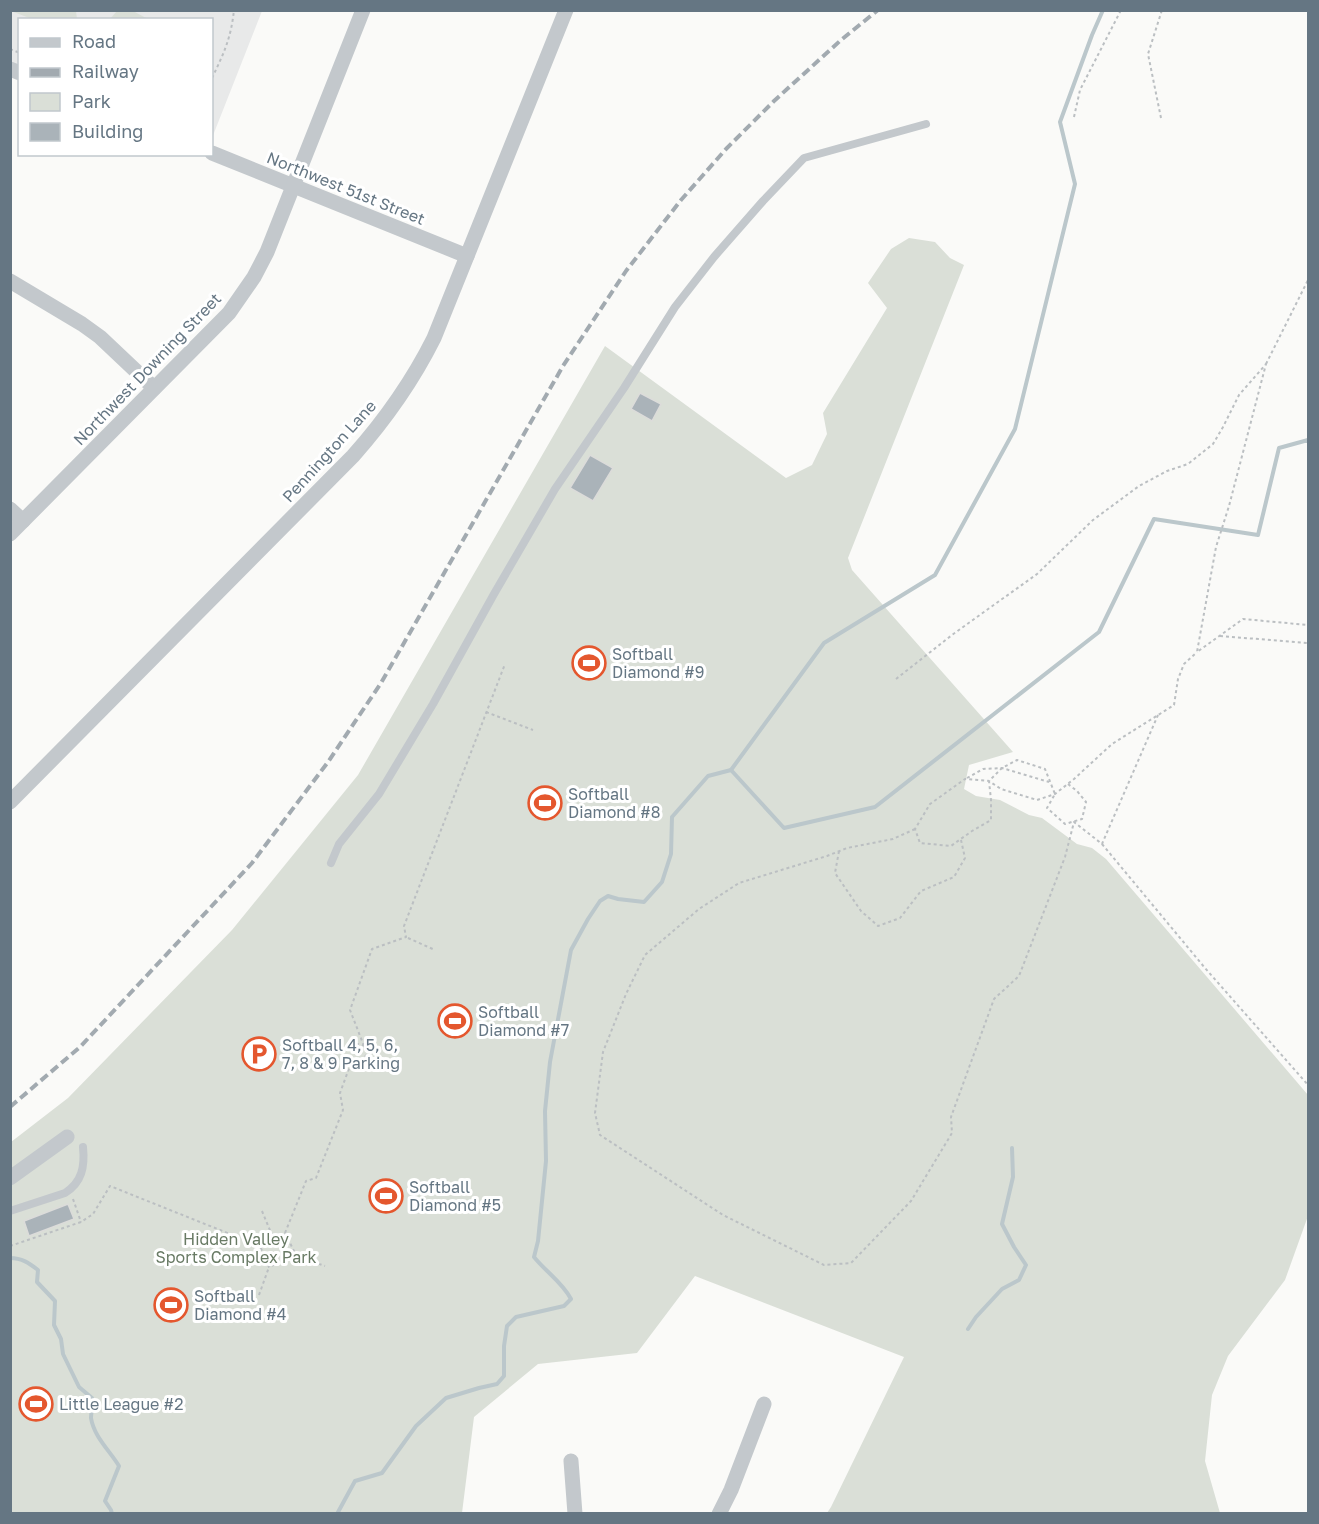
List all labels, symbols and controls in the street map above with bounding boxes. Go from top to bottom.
legend [18,18,213,156]
text: Road [72,30,116,52]
text: Railway [72,60,139,82]
text: Park [72,90,111,112]
text: Building [72,120,143,142]
street label: Northwest 51st Street [264,147,428,229]
street label: Northwest Downing Street [69,289,225,449]
street label: Pennington Lane [278,396,380,506]
place label: Softball Diamond #9 [612,644,705,682]
sports icon: Softball Diamond #9 [571,645,607,681]
place label: Softball Diamond #8 [568,784,661,822]
sports icon: Softball Diamond #8 [527,785,563,821]
place label: Softball Diamond #7 [478,1002,569,1040]
sports icon: Softball Diamond #7 [437,1003,473,1039]
place label: Softball 4, 5, 6, 7, 8 & 9 Parking [282,1035,400,1073]
parking icon: Softball 4, 5, 6, 7, 8 & 9 Parking [241,1036,277,1072]
place label: Softball Diamond #5 [409,1177,501,1215]
sports icon: Softball Diamond #5 [368,1178,404,1214]
park label: Hidden Valley Sports Complex Park [156,1229,316,1267]
place label: Softball Diamond #4 [194,1286,287,1324]
sports icon: Softball Diamond #4 [153,1287,189,1323]
sports icon: Little League #2 [18,1386,54,1422]
place label: Little League #2 [59,1394,184,1414]

